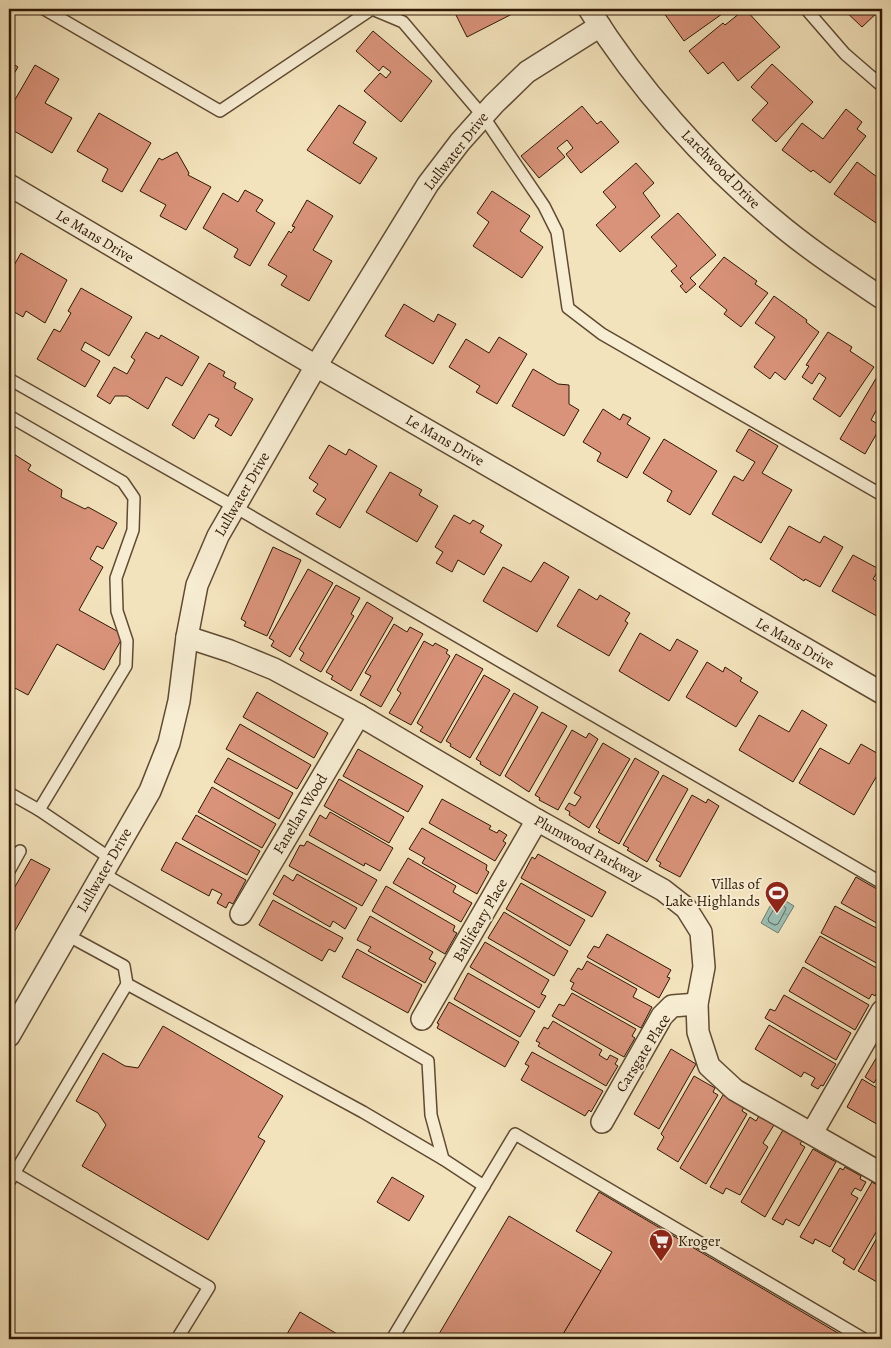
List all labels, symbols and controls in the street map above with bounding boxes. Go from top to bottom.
street label: Lullwater Drive [419,107,493,194]
street label: Larchwood Drive [677,125,765,213]
street label: Le Mans Drive [52,205,138,267]
street label: Le Mans Drive [402,409,488,471]
street label: Lullwater Drive [210,448,274,540]
street label: Le Mans Drive [752,612,838,674]
street label: Fanellan Wood [268,769,332,858]
street label: Plumwood Parkway [530,810,646,886]
street label: Lullwater Drive [72,824,136,916]
street label: Ballifeary Place [448,874,512,965]
place label: Villas of Lake Highlands [665,874,762,911]
sports icon: Villas of Lake Highlands [764,880,790,914]
street label: Carsgate Place [611,1010,675,1096]
supermarket icon: Kroger [648,1228,674,1262]
place label: Kroger [678,1231,721,1251]

